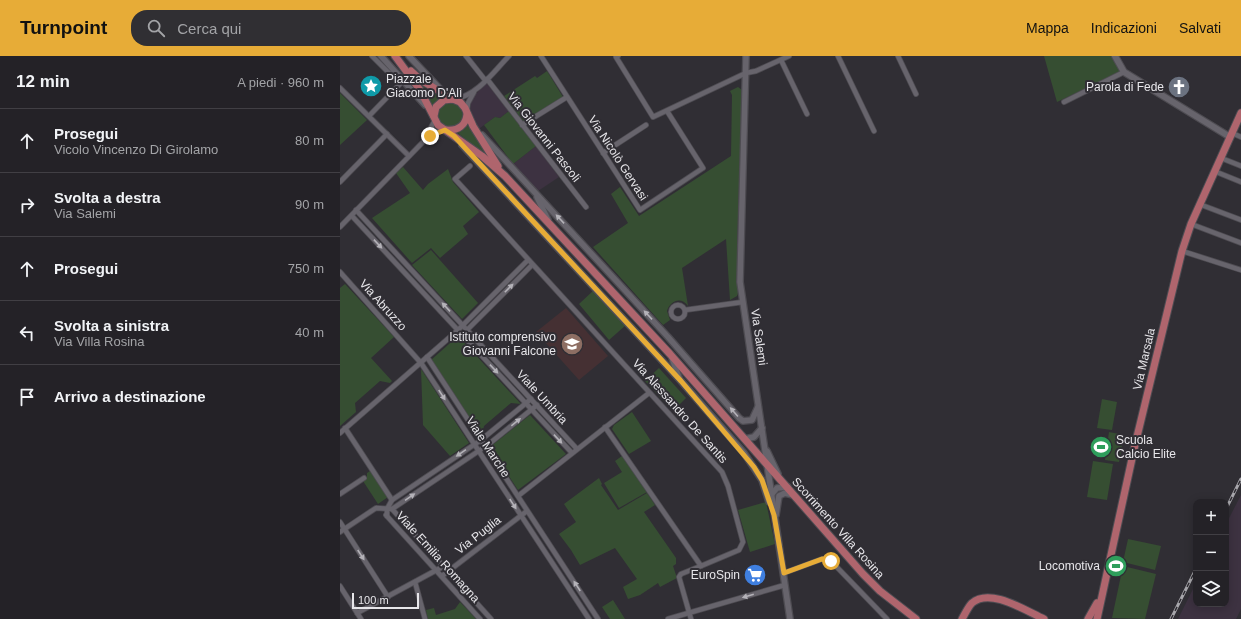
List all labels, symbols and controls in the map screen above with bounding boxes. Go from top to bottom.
search box [131,10,411,46]
text: Turnpoint [20,17,107,38]
icon: search [145,17,167,39]
text: Cerca qui [177,20,241,37]
text: Mappa [1026,20,1069,36]
text: Indicazioni [1091,20,1157,36]
text: Salvati [1179,20,1221,36]
text: 12 min [16,72,70,91]
place label: Piazzale Giacomo D'Alì [386,72,462,100]
place icon: Piazzale Giacomo D'Alì [358,73,384,99]
church icon: Parola di Fede [1166,74,1192,100]
text: A piedi · 960 m [237,75,324,90]
place label: Parola di Fede [1086,80,1164,94]
street label: Via Giovanni Pascoli [505,89,583,185]
street label: Via Nicolò Gervasi [585,113,651,203]
text: Prosegui [54,125,118,142]
route end [421,127,439,145]
icon: ahead [16,130,38,152]
text: 80 m [295,133,324,148]
text: Vicolo Vincenzo Di Girolamo [54,142,218,157]
text: Svolta a destra [54,189,161,206]
icon: right [16,194,38,216]
text: 90 m [295,197,324,212]
text: Via Salemi [54,206,116,221]
one-way arrow [555,214,565,224]
one-way arrow [373,239,383,249]
icon: ahead [16,258,38,280]
text: Prosegui [54,260,118,277]
text: 750 m [288,261,324,276]
street label: Via Abruzzo [356,277,410,334]
one-way arrow [505,283,514,293]
one-way arrow [442,303,451,312]
street label: Via Salemi [748,308,770,366]
one-way arrow [643,310,652,320]
text: Svolta a sinistra [54,317,169,334]
icon: left [16,322,38,344]
text: 40 m [295,325,324,340]
street label: Via Marsala [1130,326,1158,391]
place label: Istituto comprensivo Giovanni Falcone [449,330,556,358]
school or university icon: Istituto comprensivo Giovanni Falcone [559,331,585,357]
text: Via Villa Rosina [54,334,145,349]
street label: Via Alessandro De Santis [630,356,730,466]
one-way arrow [489,364,498,374]
street label: Viale Umbria [514,367,571,427]
icon: arrive [16,386,38,408]
text: Arrivo a destinazione [54,388,206,405]
one-way arrow [438,390,446,401]
one-way arrow [730,408,739,417]
street label: Viale Marche [463,414,513,480]
one-way arrow [510,418,521,427]
place label: Scuola Calcio Elite [1116,433,1176,461]
one-way arrow [553,434,563,444]
sports icon: Scuola Calcio Elite [1088,434,1114,460]
one-way arrow [456,449,467,457]
street label: Scorrimento Villa Rosina [789,475,887,582]
one-way arrow [405,493,415,501]
one-way arrow [509,499,517,509]
map controls [1193,499,1229,607]
button: + [1193,499,1229,535]
street label: Viale Emilia Romagna [393,509,483,606]
street label: Via Puglia [452,513,504,557]
button: − [1193,535,1229,571]
one-way arrow [357,550,365,560]
route start [822,552,840,570]
sports icon: Locomotiva [1103,553,1129,579]
place label: Locomotiva [1039,559,1100,573]
supermarket icon: EuroSpin [742,562,768,588]
place label: EuroSpin [691,568,740,582]
button: layers [1193,571,1229,607]
one-way arrow [573,581,581,592]
scale bar [352,591,419,610]
one-way arrow [742,593,754,599]
text: 100 m [358,594,389,606]

